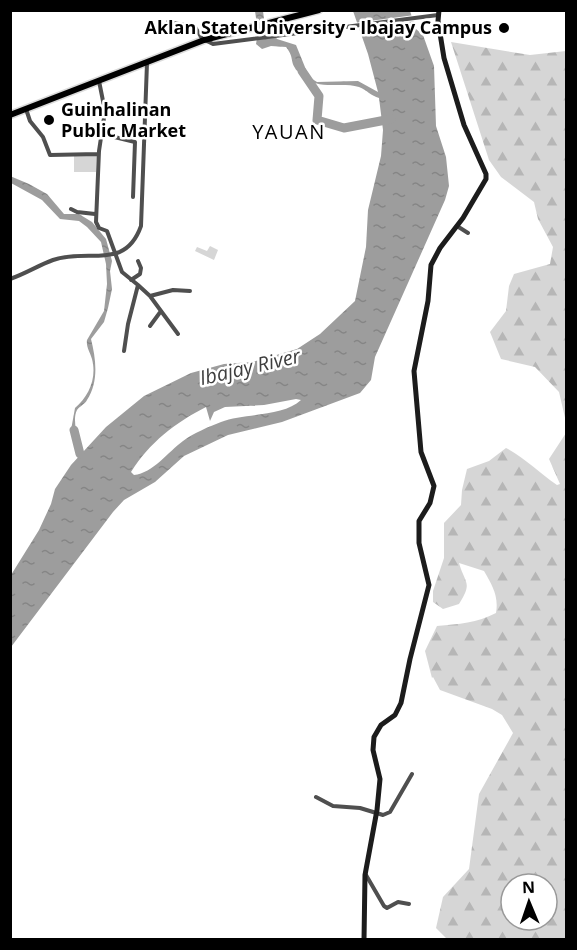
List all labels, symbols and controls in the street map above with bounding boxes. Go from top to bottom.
place label: Aklan State University - Ibajay Campus [145,15,492,39]
marker: Aklan State University - Ibajay Campus [497,21,511,35]
place label: Guinhalinan Public Market [61,97,186,142]
marker: Guinhalinan Public Market [42,113,56,127]
district label: YAUAN [252,118,326,145]
water label: Ibajay River [197,342,304,391]
north arrow [499,872,559,932]
text: N [522,876,535,898]

